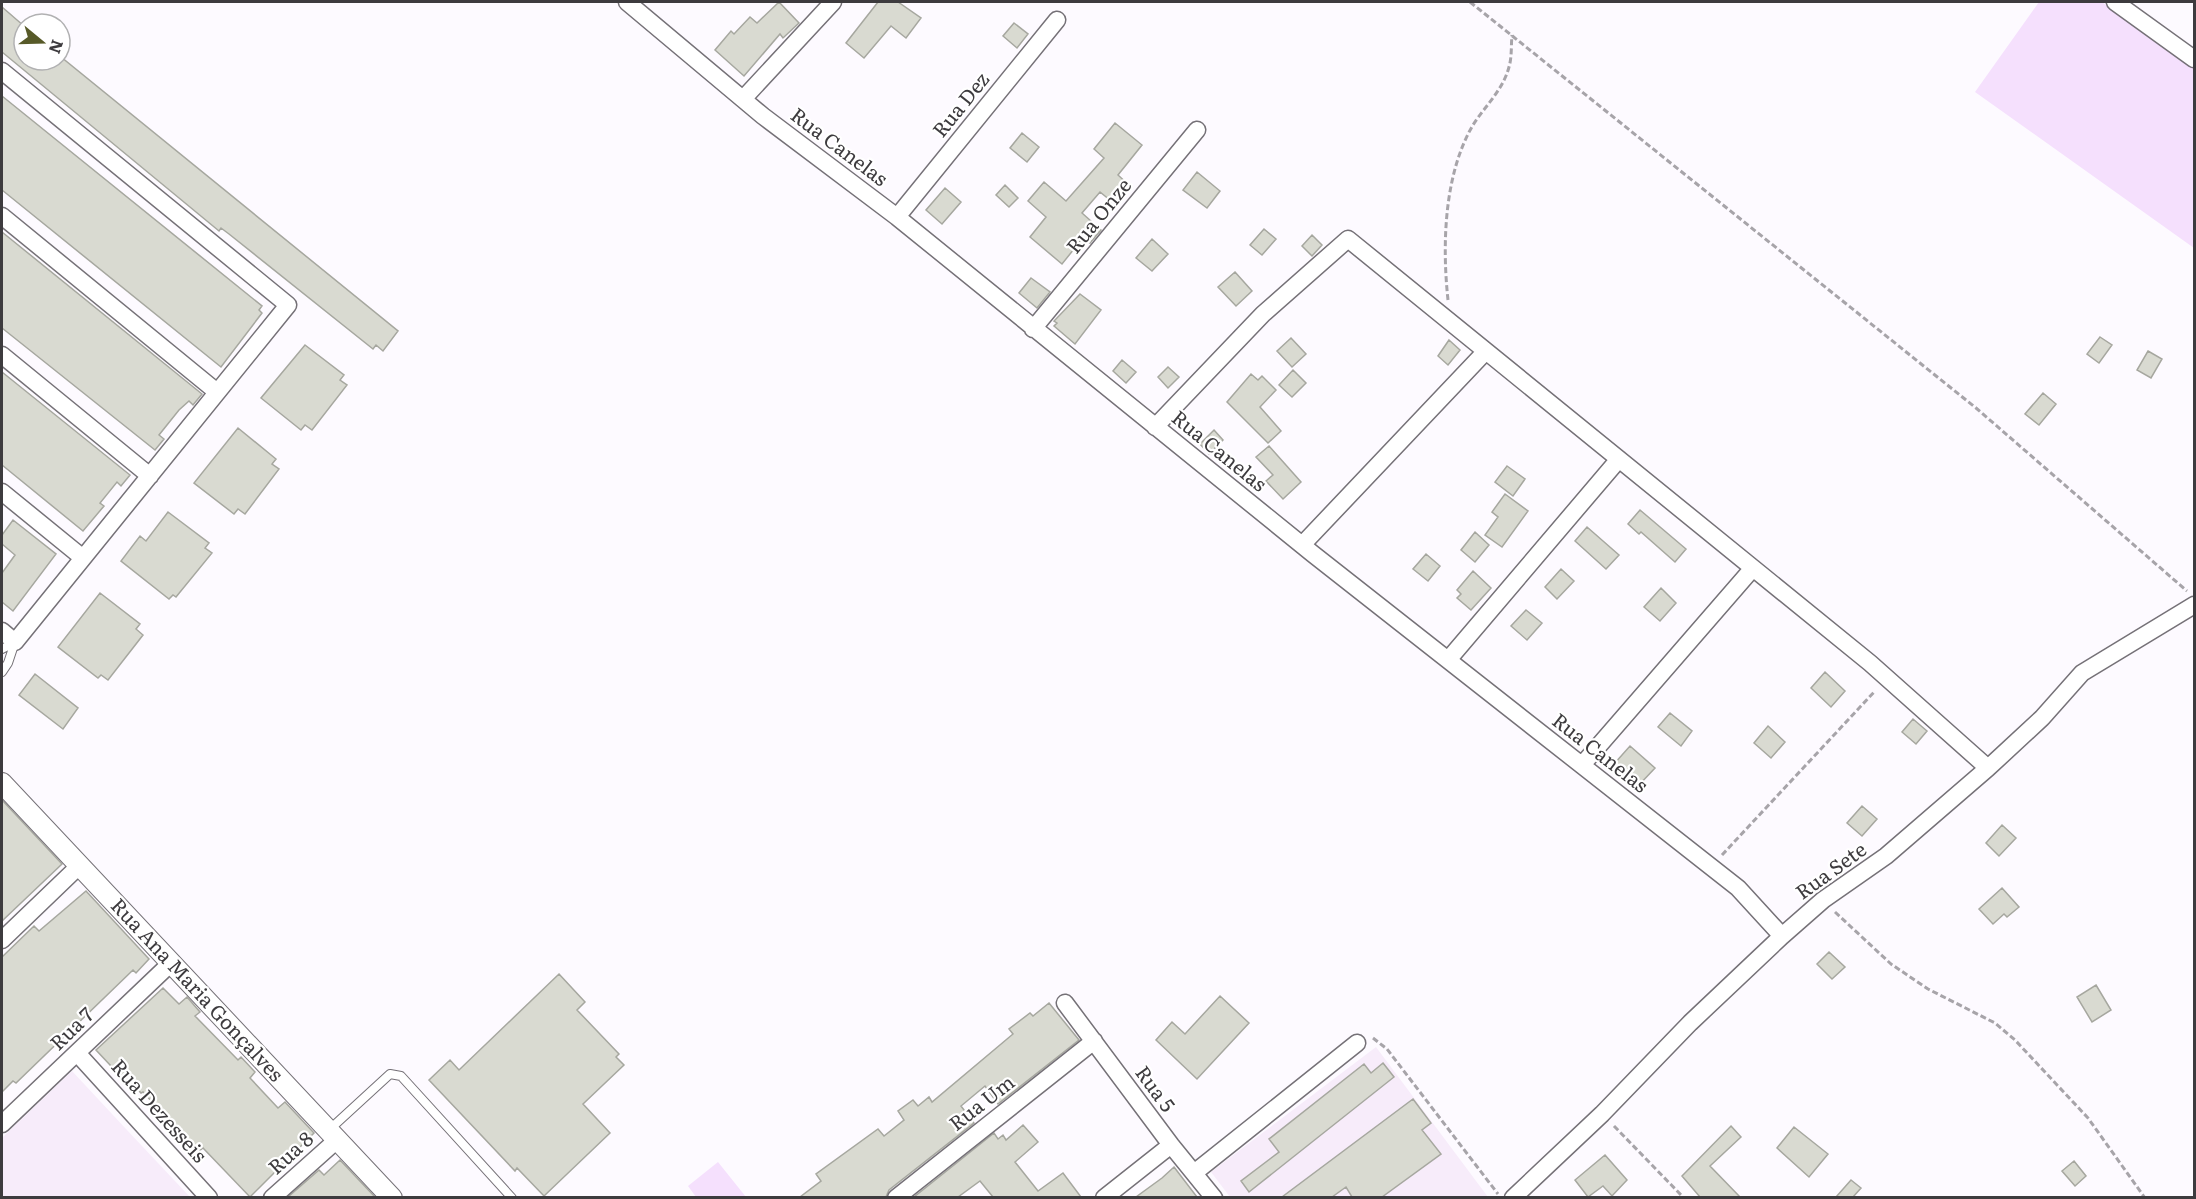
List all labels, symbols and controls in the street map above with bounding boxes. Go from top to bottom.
north arrow [12,12,72,72]
text: N [44,37,71,57]
street label: Rua Dez [924,64,995,143]
street label: Rua Canelas [785,99,895,192]
street label: Rua Onze [1058,170,1137,259]
street label: Rua Canelas [1166,402,1274,497]
street label: Rua Canelas [1547,704,1656,799]
street label: Rua Sete [1788,833,1872,905]
street label: Rua Ana Maria Gonçalves [105,890,292,1087]
street label: Rua 7 [42,999,99,1056]
street label: Rua Dezesseis [106,1051,215,1168]
street label: Rua 5 [1129,1058,1184,1117]
street label: Rua Um [941,1066,1020,1137]
street label: Rua 8 [260,1123,319,1180]

